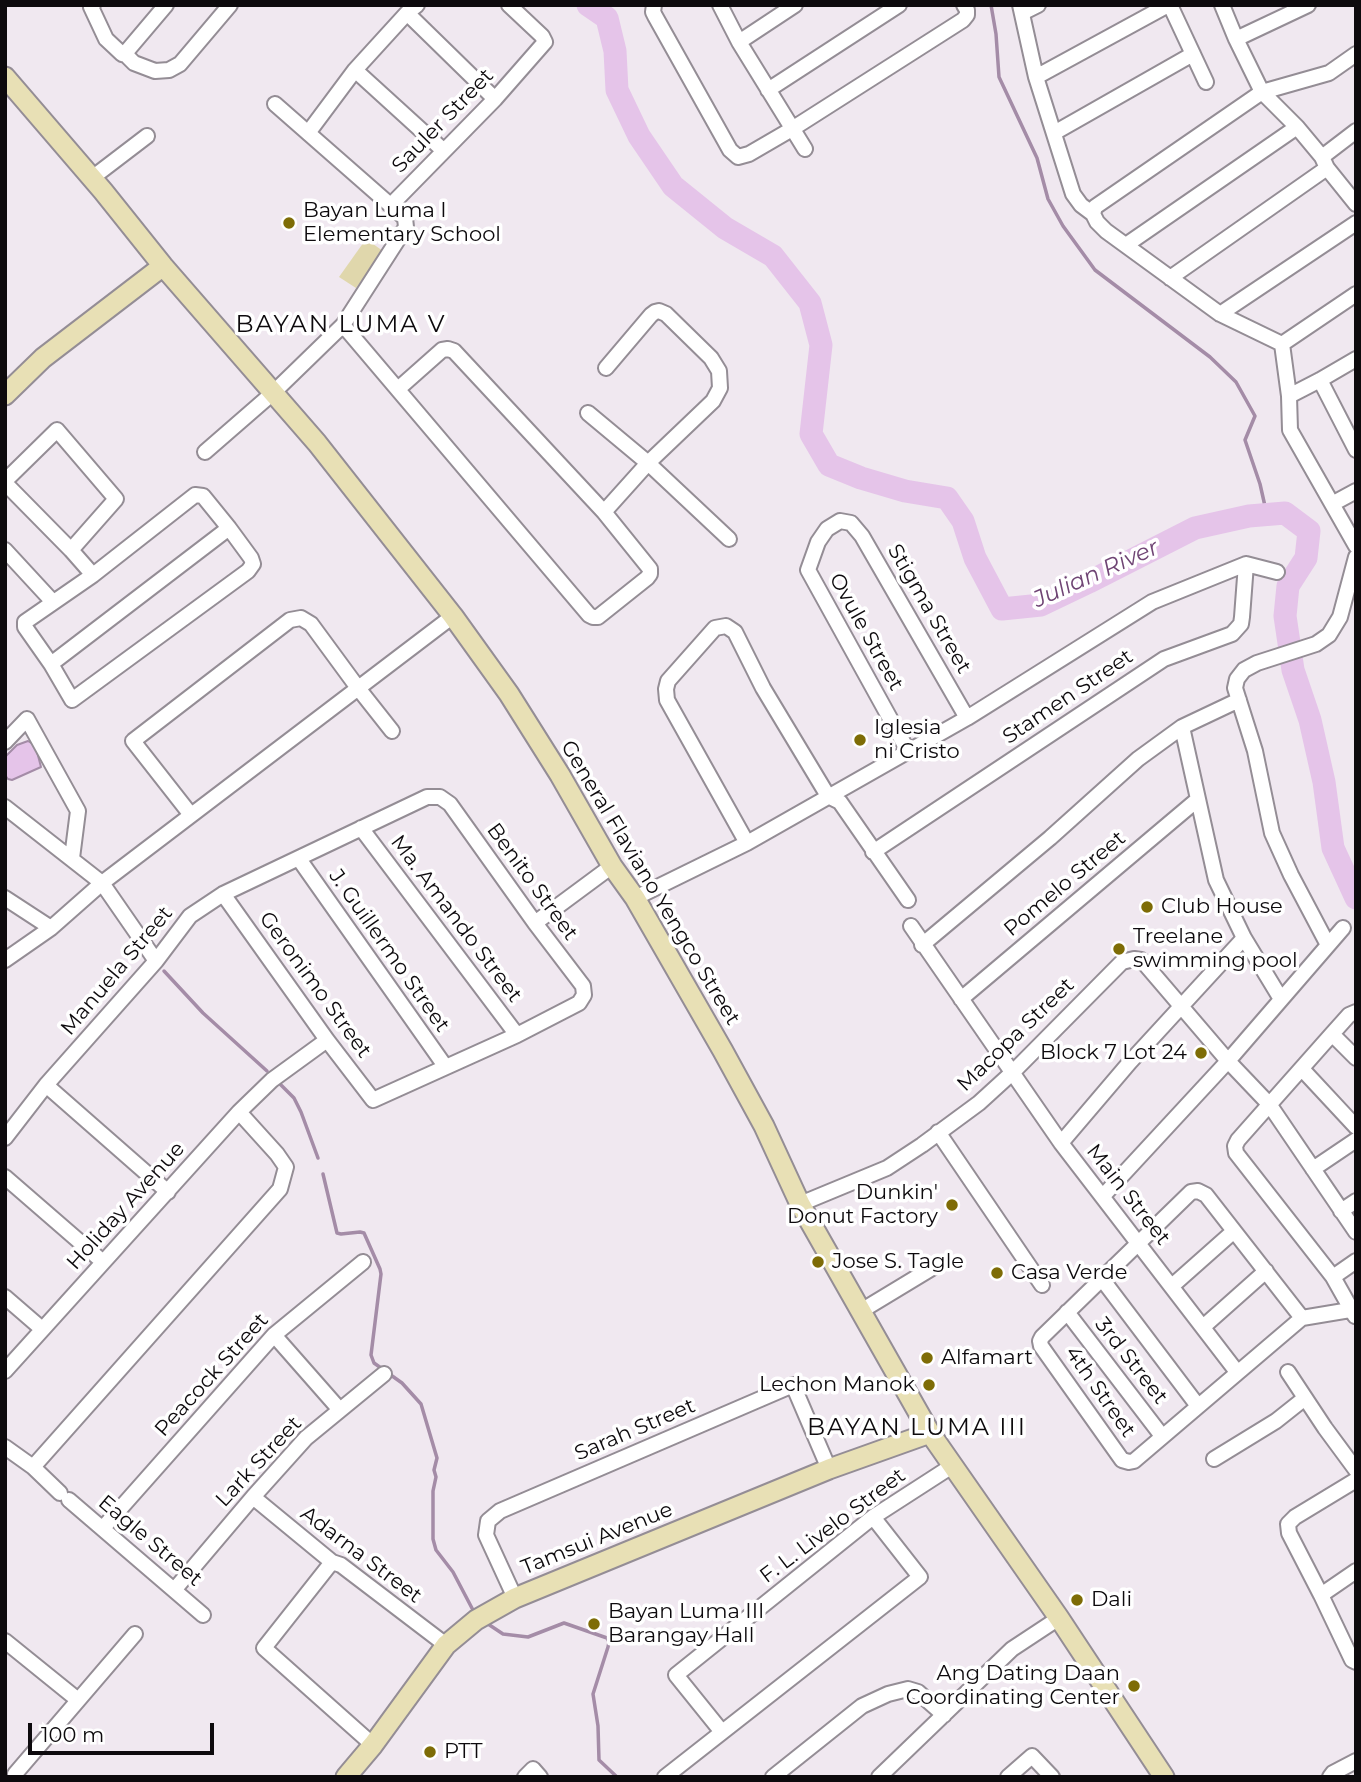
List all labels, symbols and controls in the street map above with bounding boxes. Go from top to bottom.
street label: Sauler Street [387,64,499,178]
place label: Bayan Luma I Elementary School [303,198,501,248]
marker: Bayan Luma I Elementary School [281,215,297,231]
district label: BAYAN LUMA V [237,311,445,339]
water label: Julian River [1029,534,1163,614]
street label: Stigma Street [882,540,976,678]
street label: Ovule Street [823,569,909,695]
street label: Stamen Street [998,644,1138,750]
place label: Iglesia ni Cristo [874,715,960,765]
marker: Iglesia ni Cristo [852,732,868,748]
street label: General Flaviano Yengco Street [555,736,745,1030]
street label: Benito Street [481,819,583,945]
street label: Pomelo Street [999,826,1131,942]
street label: Ma. Amando Street [385,830,527,1008]
street label: J. Guillermo Street [323,865,455,1037]
place label: Club House [1161,894,1283,920]
marker: Club House [1139,899,1155,915]
street label: Manuela Street [56,901,178,1041]
street label: Geronimo Street [254,907,376,1063]
place label: Treelane swimming pool [1133,924,1298,974]
marker: Treelane swimming pool [1111,941,1127,957]
street label: Macopa Street [952,973,1080,1097]
place label: Block 7 Lot 24 [1040,1040,1187,1066]
marker: Block 7 Lot 24 [1193,1045,1209,1061]
street label: Holiday Avenue [62,1137,190,1275]
street label: Main Street [1081,1139,1175,1251]
place label: Dunkin' Donut Factory [787,1180,938,1230]
marker: Dunkin' Donut Factory [944,1197,960,1213]
place label: Jose S. Tagle [832,1249,964,1275]
marker: Jose S. Tagle [810,1254,826,1270]
place label: Casa Verde [1011,1260,1128,1286]
marker: Casa Verde [989,1265,1005,1281]
street label: Peacock Street [150,1308,274,1442]
street label: 3rd Street [1089,1313,1173,1409]
street label: 4th Street [1059,1342,1141,1442]
place label: Alfamart [941,1345,1033,1371]
marker: Alfamart [919,1350,935,1366]
place label: Lechon Manok [759,1372,915,1398]
marker: Lechon Manok [921,1377,937,1393]
street label: Sarah Street [571,1393,699,1467]
street label: Lark Street [211,1412,307,1512]
district label: BAYAN LUMA III [809,1414,1025,1442]
street label: F. L. Livelo Street [755,1463,911,1589]
street label: Eagle Street [93,1490,207,1592]
street label: Tamsui Avenue [518,1497,676,1581]
street label: Adarna Street [295,1501,427,1609]
place label: Dali [1091,1587,1132,1613]
marker: Dali [1069,1592,1085,1608]
place label: Bayan Luma III Barangay Hall [608,1599,764,1649]
marker: Bayan Luma III Barangay Hall [586,1616,602,1632]
place label: Ang Dating Daan Coordinating Center [906,1661,1120,1711]
marker: Ang Dating Daan Coordinating Center [1126,1678,1142,1694]
scale bar [32,1708,217,1752]
text: 100 m [41,1722,104,1747]
place label: PTT [444,1739,483,1765]
marker: PTT [422,1744,438,1760]

